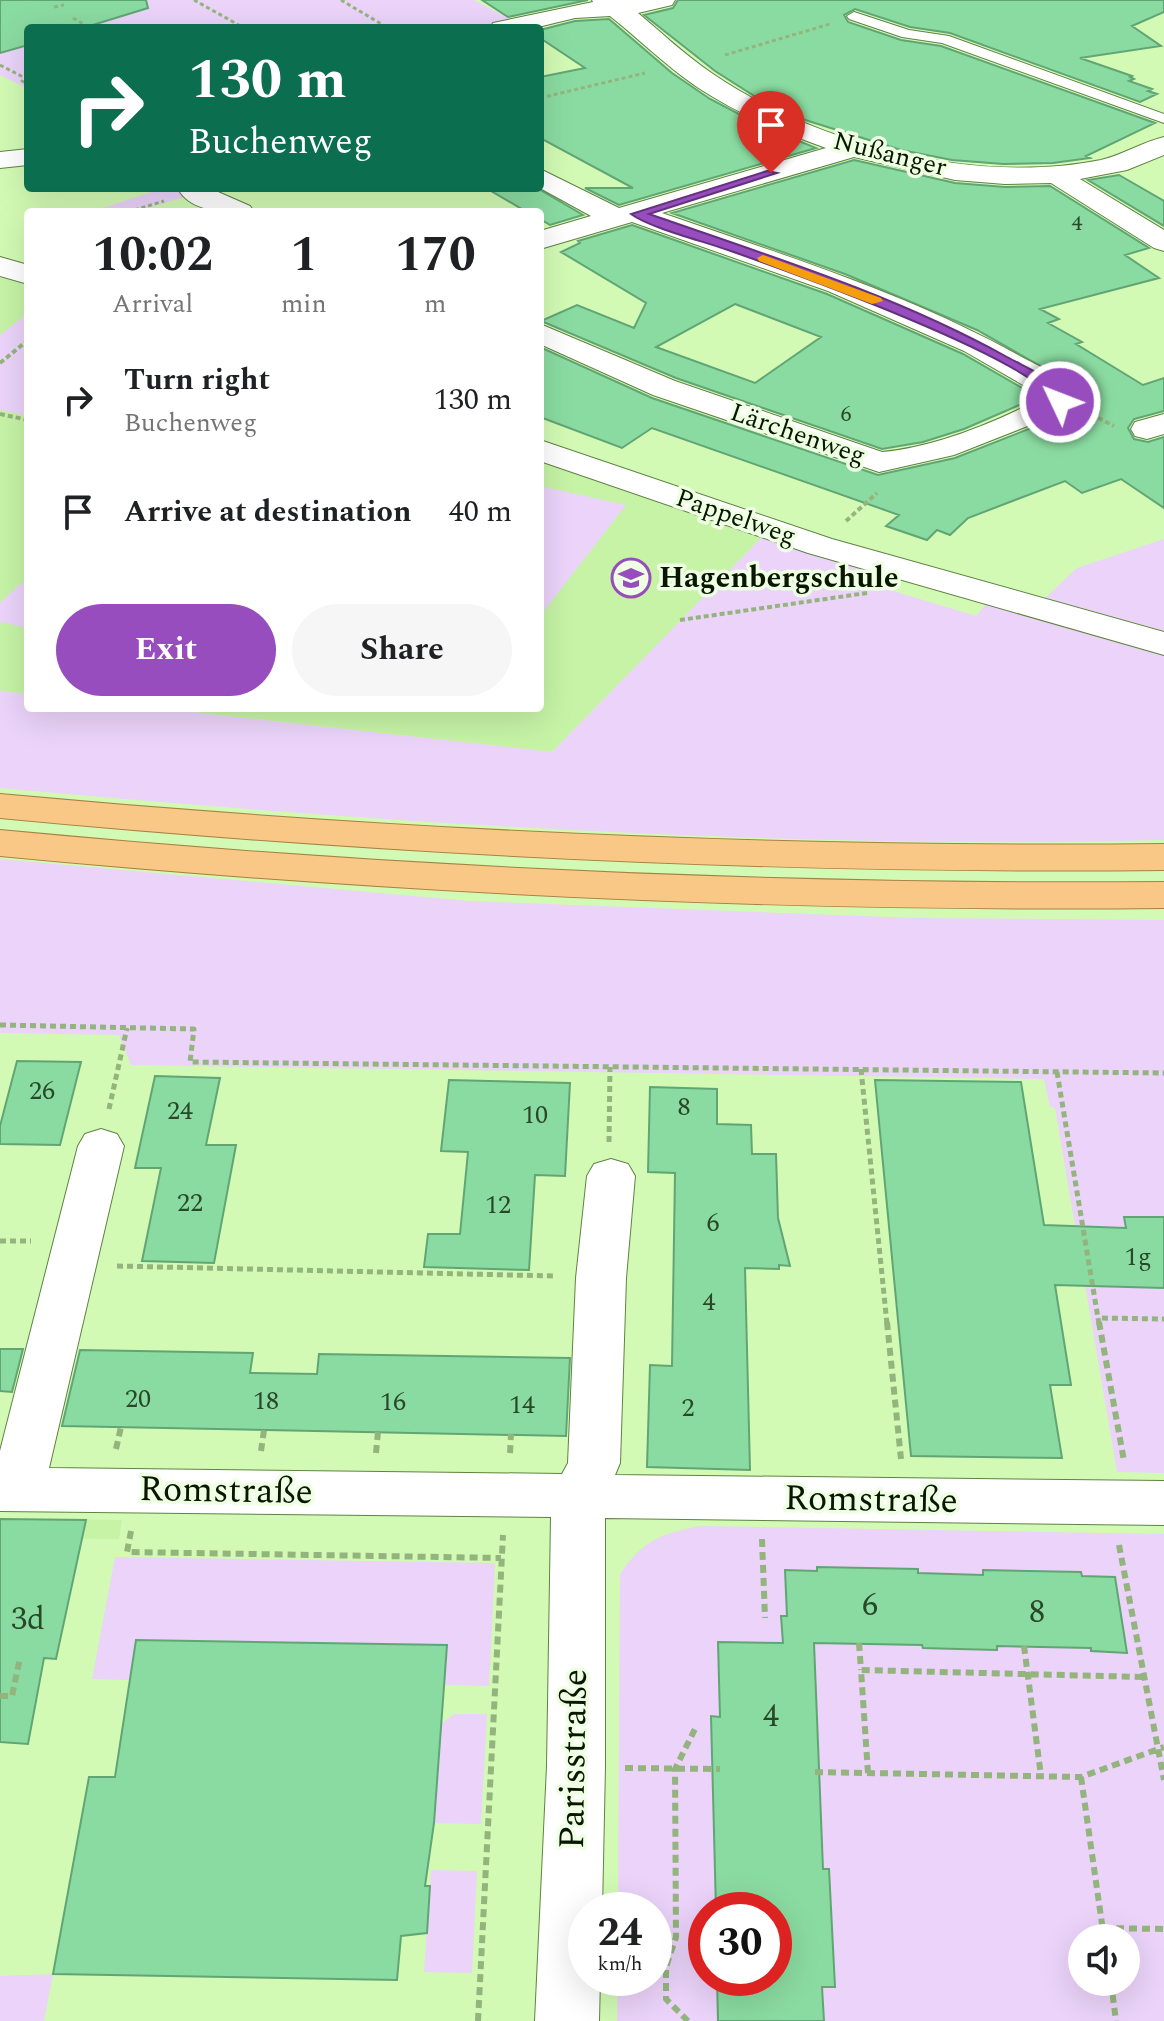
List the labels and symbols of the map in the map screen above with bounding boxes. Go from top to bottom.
pin [737,91,805,173]
street label: Nußanger [829,121,951,187]
house number: 4 [1071,207,1083,240]
position arrow [1018,360,1102,444]
street label: Lärchenweg [725,392,871,476]
house number: 6 [840,398,852,431]
street label: Pappelweg [670,478,802,556]
place label: Hagenbergschule [659,555,899,601]
school or university icon: Hagenbergschule [610,557,652,599]
house number: 26 [29,1071,55,1111]
house number: 8 [677,1087,691,1127]
house number: 24 [167,1091,193,1131]
house number: 10 [522,1095,548,1135]
house number: 22 [177,1183,203,1223]
house number: 12 [485,1185,511,1225]
house number: 6 [706,1203,720,1243]
house number: 1g [1124,1237,1152,1277]
house number: 4 [702,1282,716,1322]
house number: 20 [125,1379,151,1419]
house number: 18 [253,1381,279,1421]
house number: 16 [380,1382,406,1422]
house number: 14 [509,1385,535,1425]
house number: 2 [681,1388,695,1428]
street label: Romstraße [139,1462,313,1520]
street label: Romstraße [784,1471,958,1529]
house number: 6 [862,1581,878,1630]
house number: 8 [1029,1588,1045,1637]
house number: 3d [11,1595,45,1644]
street label: Parisstraße [545,1668,603,1850]
house number: 4 [763,1692,779,1741]
speed limit sign: 30 [688,1892,792,1996]

